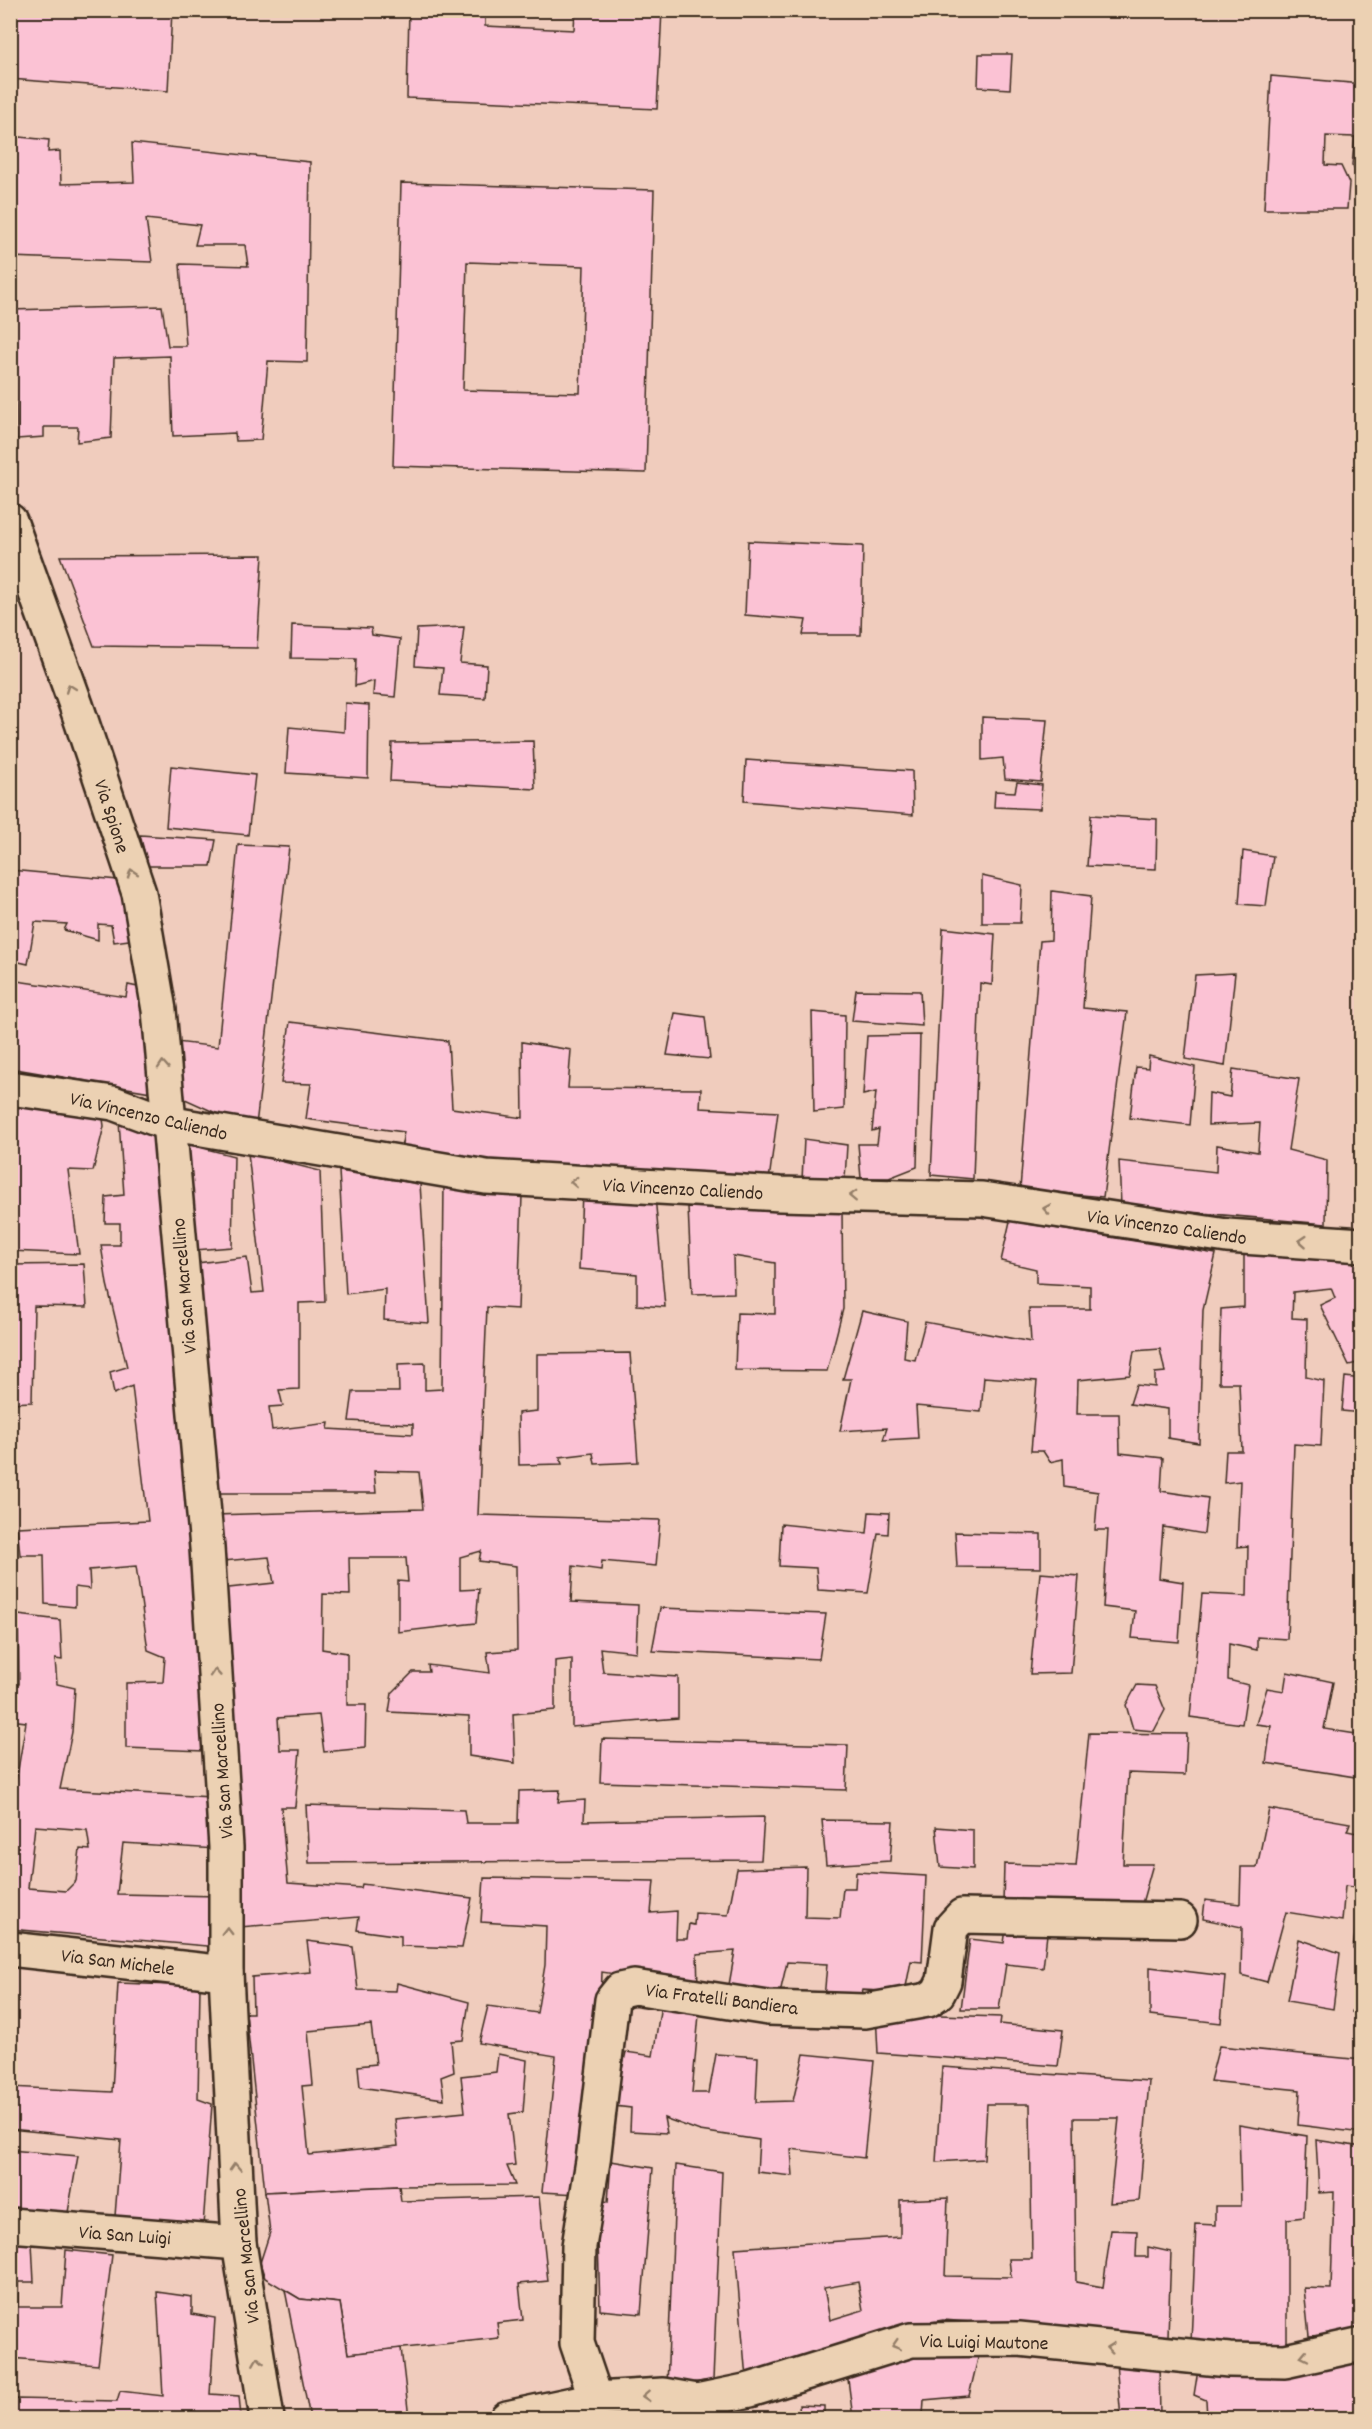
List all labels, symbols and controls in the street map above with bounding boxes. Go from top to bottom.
one-way arrow [65,683,77,694]
street label: Via Spione [85,777,135,858]
one-way arrow [126,868,139,878]
one-way arrow [157,1060,170,1069]
street label: Via Vincenzo Caliendo [67,1086,230,1150]
street label: Via Vincenzo Caliendo [602,1173,764,1209]
one-way arrow [570,1175,579,1188]
one-way arrow [849,1189,858,1202]
one-way arrow [1043,1204,1052,1216]
street label: Via Vincenzo Caliendo [1085,1204,1248,1254]
street label: Via San Marcellino [166,1217,206,1355]
one-way arrow [1299,1235,1308,1248]
one-way arrow [208,1668,221,1677]
street label: Via San Marcellino [205,1702,243,1840]
one-way arrow [221,1926,233,1935]
street label: Via San Michele [59,1943,176,1985]
street label: Via Fratelli Bandiera [644,1978,800,2024]
one-way arrow [229,2163,242,2172]
street label: Via San Marcellino [227,2187,269,2325]
street label: Via San Luigi [78,2220,172,2254]
street label: Via Luigi Mautone [919,2329,1049,2359]
one-way arrow [891,2338,902,2350]
one-way arrow [1106,2342,1115,2355]
one-way arrow [1300,2349,1310,2362]
one-way arrow [252,2356,264,2365]
one-way arrow [642,2389,651,2402]

